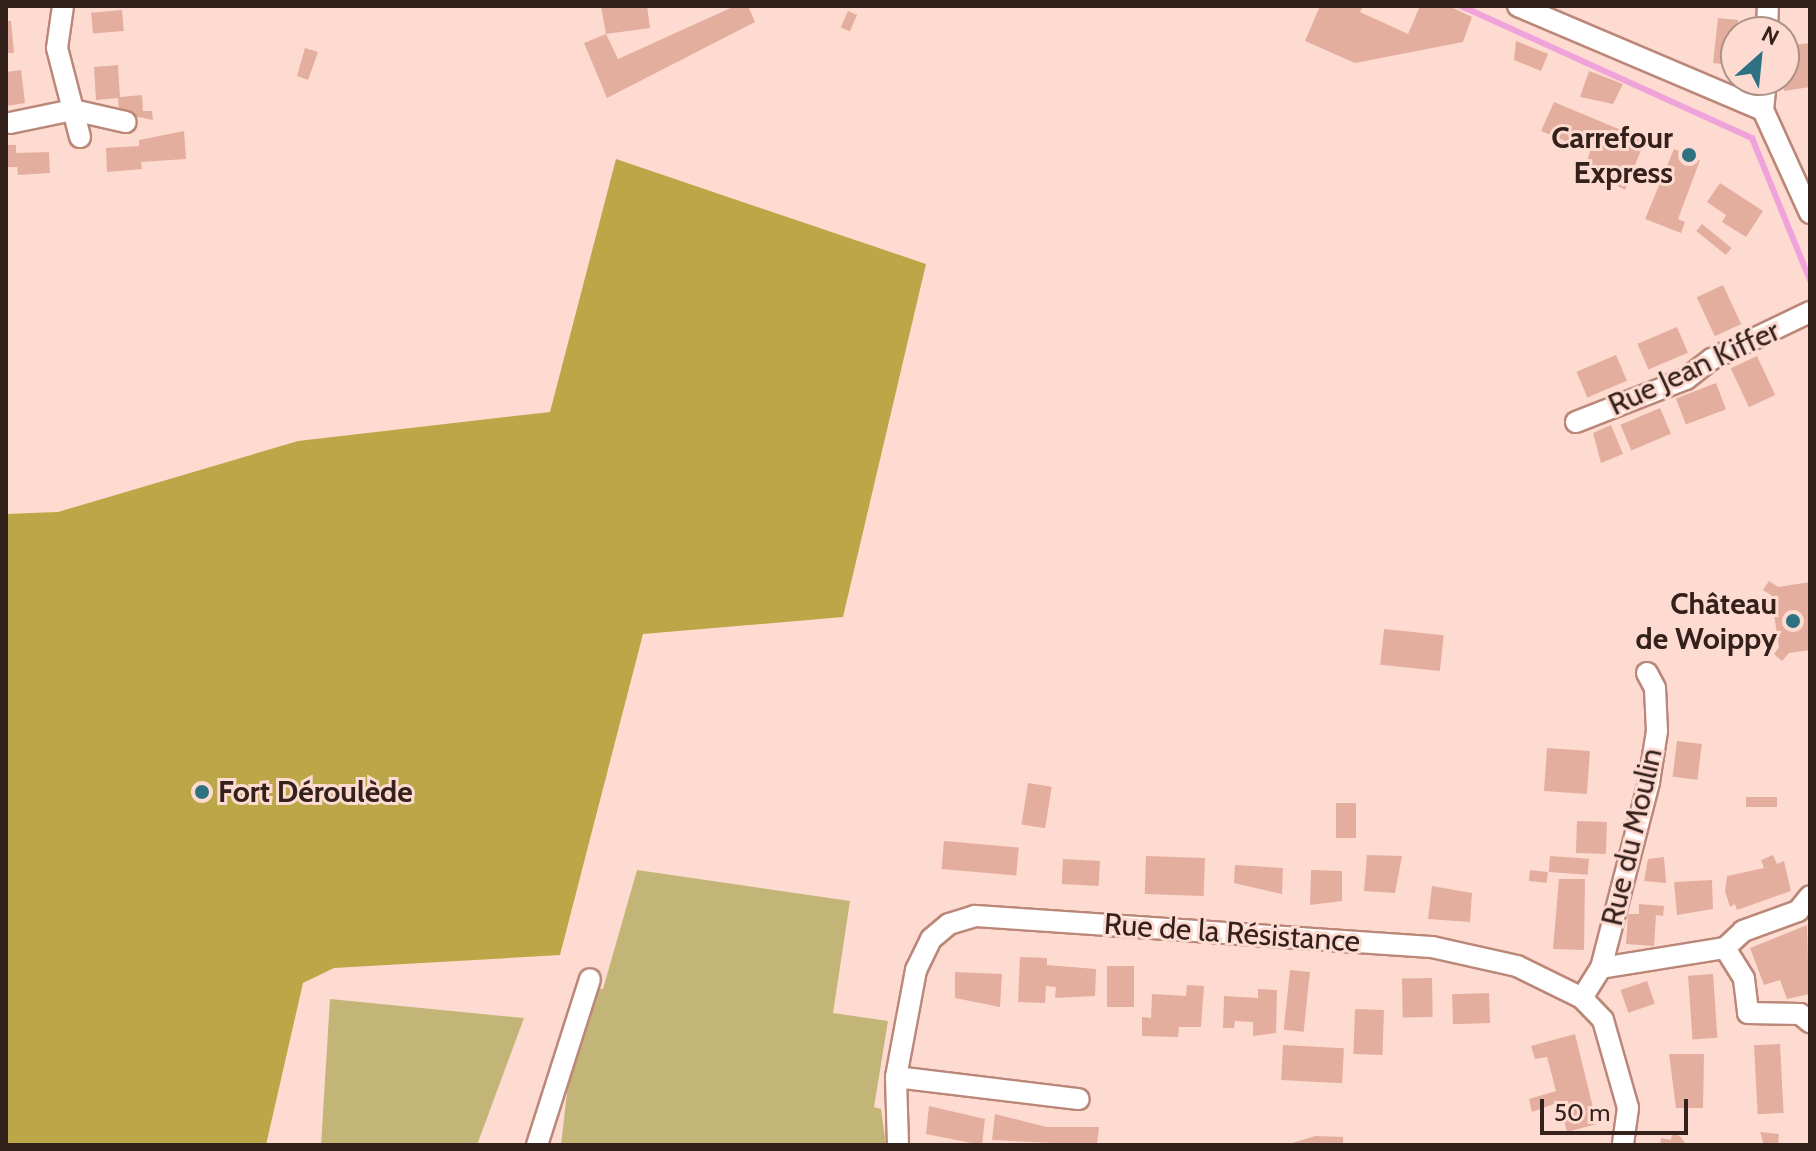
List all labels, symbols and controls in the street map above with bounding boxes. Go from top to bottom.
north arrow [1720,16,1800,96]
text: N [1757,20,1783,52]
place label: Carrefour Express [1551,120,1673,190]
marker: Carrefour Express [1680,146,1698,164]
street label: Rue Jean Kiffer [1603,313,1785,423]
place label: Château de Woippy [1636,586,1777,656]
marker: Château de Woippy [1784,612,1802,630]
street label: Rue du Moulin [1594,745,1670,929]
place label: Fort Déroulède [218,774,413,810]
marker: Fort Déroulède [193,783,211,801]
street label: Rue de la Résistance [1103,906,1361,960]
scale bar [1544,1083,1692,1133]
text: 50 m [1554,1098,1610,1127]

